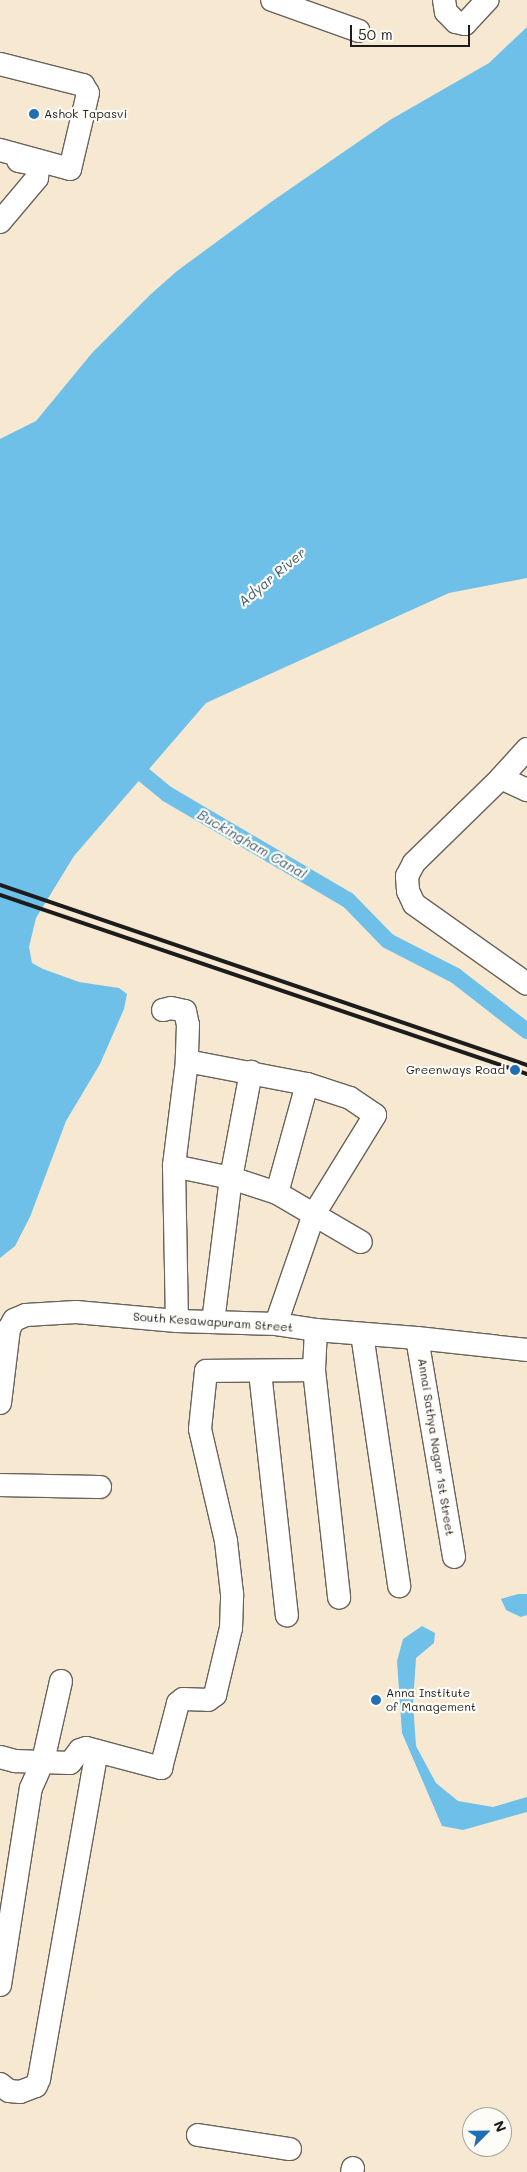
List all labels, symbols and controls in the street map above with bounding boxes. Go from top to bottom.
scale bar [352,15,472,47]
text: 50 m [358,24,393,44]
place label: Ashok Tapasvi [44,107,127,121]
marker: Ashok Tapasvi [28,108,40,120]
water label: Adyar River [235,544,309,610]
water label: Buckingham Canal [194,806,310,882]
place label: Greenways Road [406,1063,505,1077]
marker: Greenways Road [509,1064,521,1076]
street label: South Kesawapuram Street [133,1309,293,1335]
street label: Annai Sathya Nagar 1st Street [415,1357,457,1537]
place label: Anna Institute of Management [386,1686,476,1714]
marker: Anna Institute of Management [370,1694,382,1706]
north arrow [462,2107,512,2157]
text: N [490,2118,511,2135]

